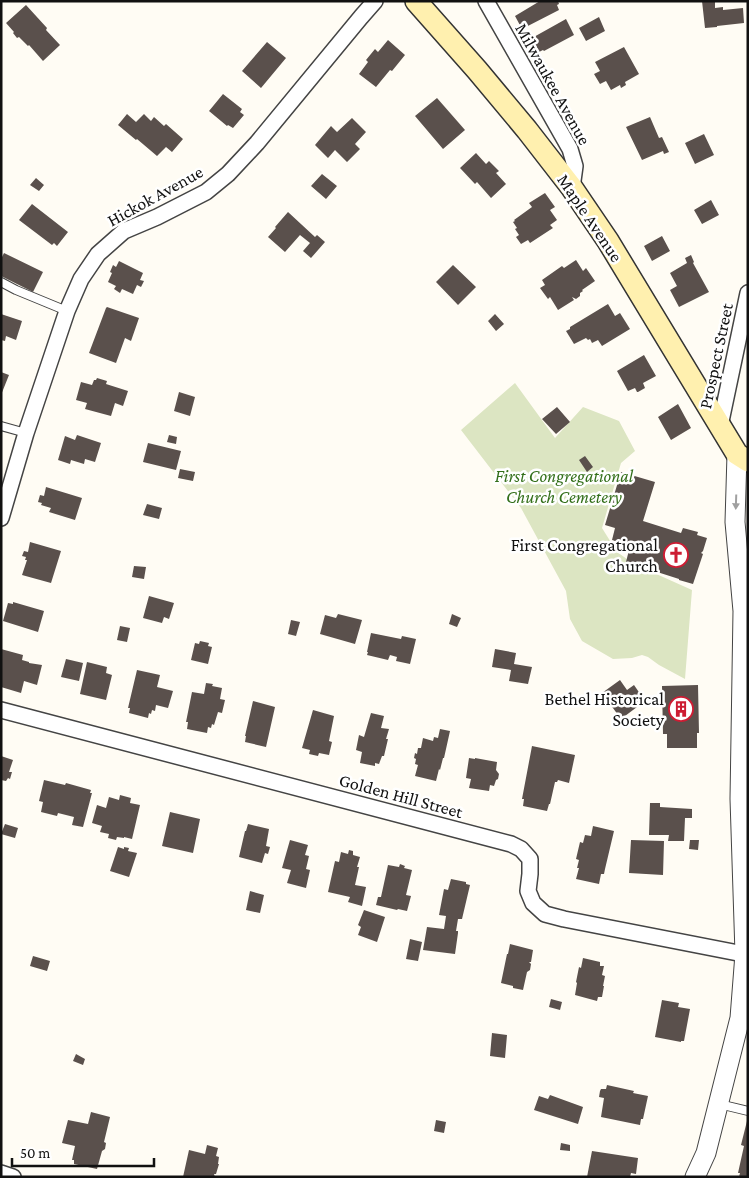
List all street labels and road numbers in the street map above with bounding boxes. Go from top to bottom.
street label: Milwaukee Avenue [511,20,595,148]
street label: Hickok Avenue [104,161,206,231]
street label: Maple Avenue [553,170,627,266]
street label: Prospect Street [695,300,737,411]
street label: Golden Hill Street [337,770,466,822]

